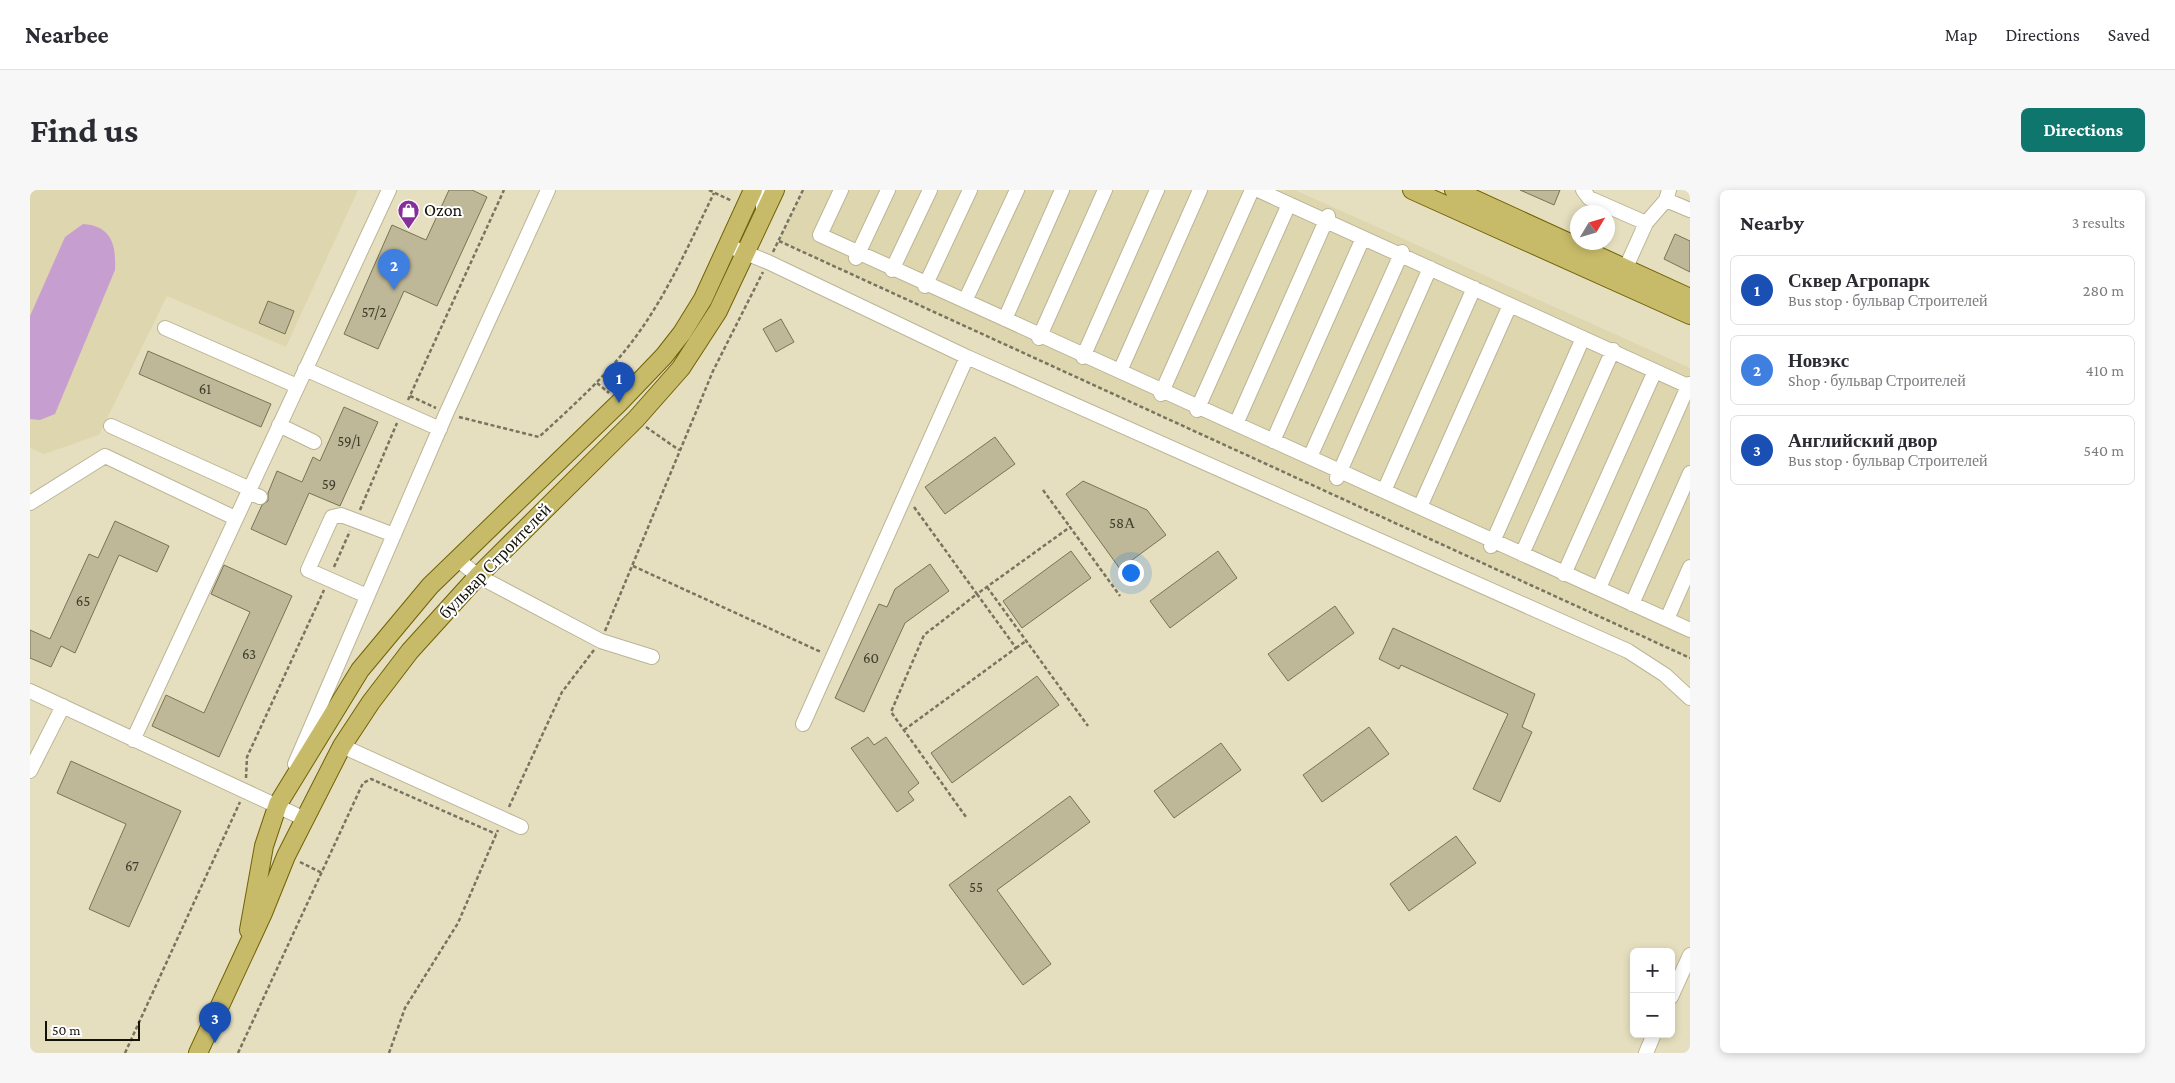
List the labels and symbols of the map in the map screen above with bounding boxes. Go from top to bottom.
shop icon: Ozon [396,198,420,229]
place label: Ozon [424,200,463,220]
north arrow [1570,205,1615,250]
pin: 2 [378,249,410,290]
house number: 57/2 [361,304,387,320]
pin: 1 [603,362,635,403]
house number: 61 [199,381,211,397]
house number: 59/1 [337,433,361,449]
house number: 59 [322,476,336,492]
street label: бульвар Строителей [435,499,555,623]
house number: 58А [1109,515,1135,531]
your location [1118,560,1144,586]
house number: 65 [76,593,90,609]
house number: 63 [242,646,256,662]
house number: 60 [863,650,879,666]
house number: 67 [125,858,139,874]
house number: 55 [969,879,983,895]
pin: 3 [199,1002,231,1043]
scale bar [45,1018,140,1041]

